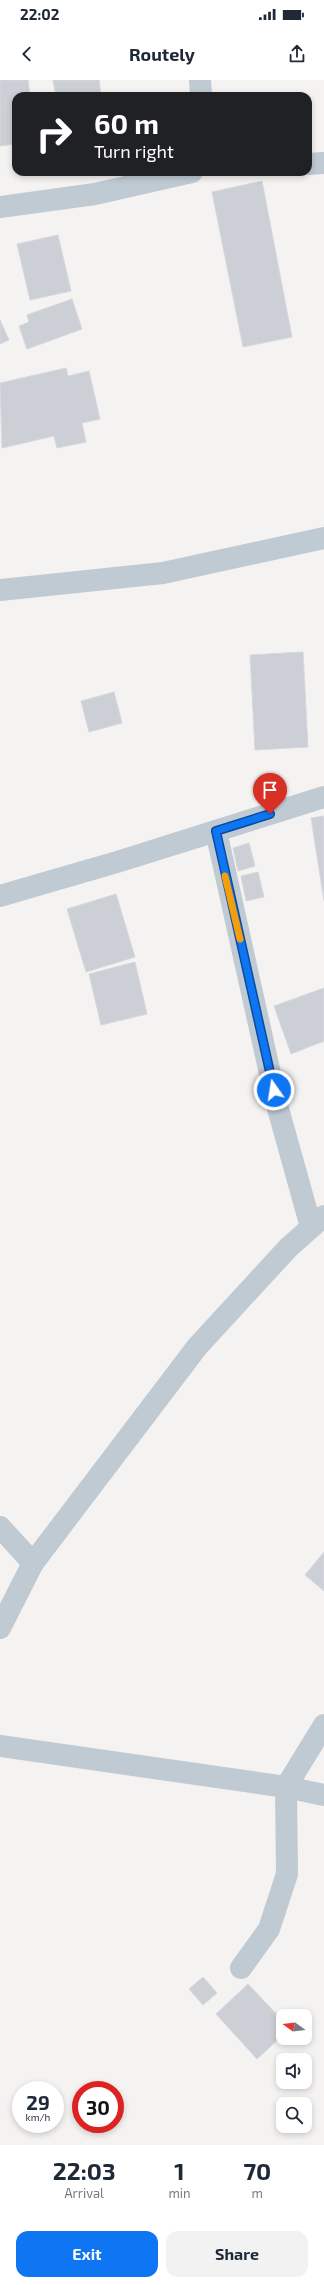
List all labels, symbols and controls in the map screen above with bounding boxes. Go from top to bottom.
text: 22:02 [20,5,59,23]
icon: back [16,43,38,65]
text: Routely [129,43,195,65]
icon: share [286,43,308,65]
text: 60 m [94,106,159,140]
icon: right [28,108,80,160]
text: Turn right [94,140,174,162]
pin [253,773,287,814]
icon: arrive [259,779,281,801]
position arrow [253,1069,295,1111]
north arrow [276,2009,312,2045]
map controls [276,2009,312,2133]
button: sound [276,2053,312,2089]
speed limit sign: 30 [72,2081,124,2133]
text: 29 [26,2090,50,2114]
button: search [276,2097,312,2133]
text: km/h [26,2111,50,2123]
text: 22:03 [53,2156,116,2185]
text: 1 [174,2156,185,2185]
text: 70 [243,2156,271,2185]
text: Arrival [64,2185,104,2201]
text: min [168,2185,191,2201]
text: m [252,2185,263,2201]
button: Exit [16,2231,158,2277]
button: Share [166,2231,308,2277]

